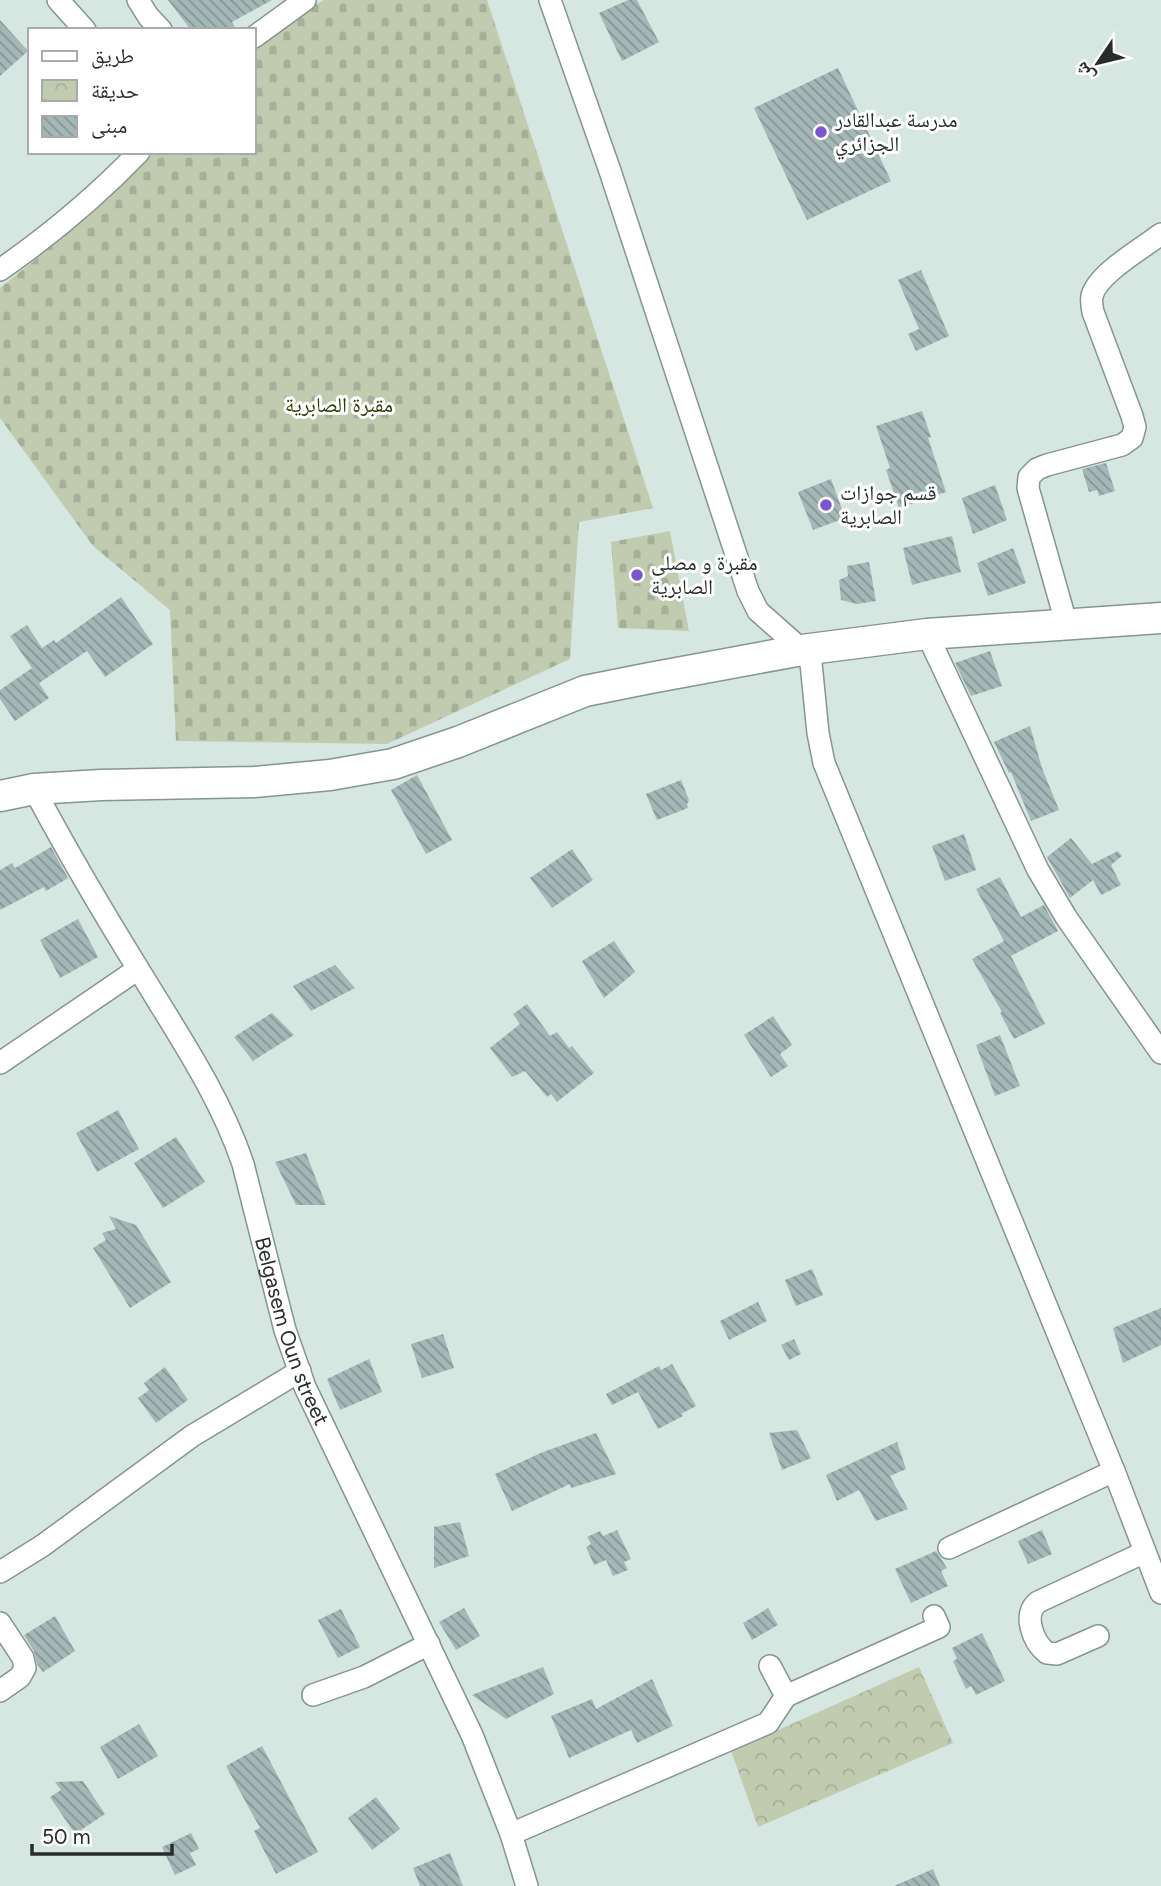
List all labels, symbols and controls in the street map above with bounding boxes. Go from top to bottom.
legend [28,28,256,154]
north arrow [1063,28,1133,98]
text: طريق [91,43,134,69]
text: ش [1069,58,1100,87]
text: حديقة [91,78,139,103]
place label: مدرسة عبدالقادر الجزائري [834,107,958,160]
text: مبنى [91,113,127,139]
marker: مدرسة عبدالقادر الجزائري [813,124,829,140]
park label: مقبرة الصابرية [285,392,393,417]
place label: قسم جوازات الصابرية [840,480,937,529]
marker: قسم جوازات الصابرية [818,497,834,513]
place label: مقبرة و مصلى الصابرية [651,550,758,599]
marker: مقبرة و مصلى الصابرية [629,567,645,583]
street label: Belgasem Oun street [250,1234,334,1429]
scale bar [32,1812,172,1856]
text: 50 m [42,1824,91,1849]

